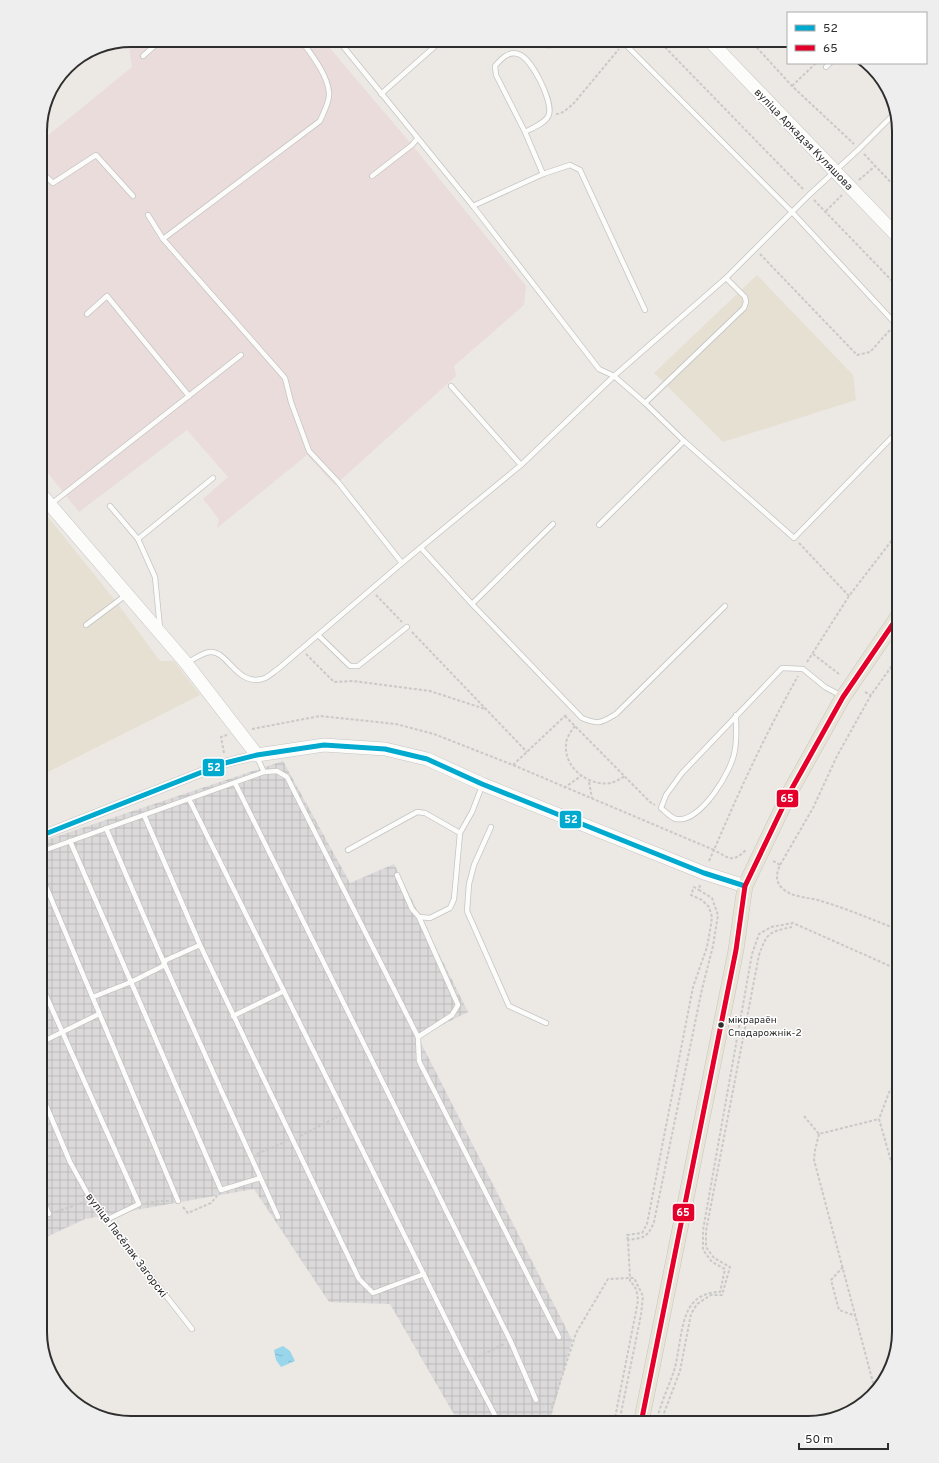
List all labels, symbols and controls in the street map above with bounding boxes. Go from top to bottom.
legend [787,12,927,64]
text: 52 [823,21,838,37]
text: 65 [823,41,838,57]
street label: вуліца Аркадзя Куляшова [751,86,856,194]
line badge: 52 [202,758,225,777]
text: 52 [207,761,221,775]
line badge: 65 [776,789,799,808]
text: 65 [780,792,794,806]
line badge: 52 [559,810,582,829]
text: 52 [564,813,578,827]
place label: мікрараён Спадарожнік-2 [728,1014,802,1040]
marker: мікрараён Спадарожнік-2 [716,1020,726,1030]
street label: вуліца Пасёлак Загорскі [82,1190,170,1301]
line badge: 65 [672,1203,695,1222]
text: 65 [676,1206,690,1220]
scale bar [799,1425,888,1451]
text: 50 m [805,1432,833,1448]

